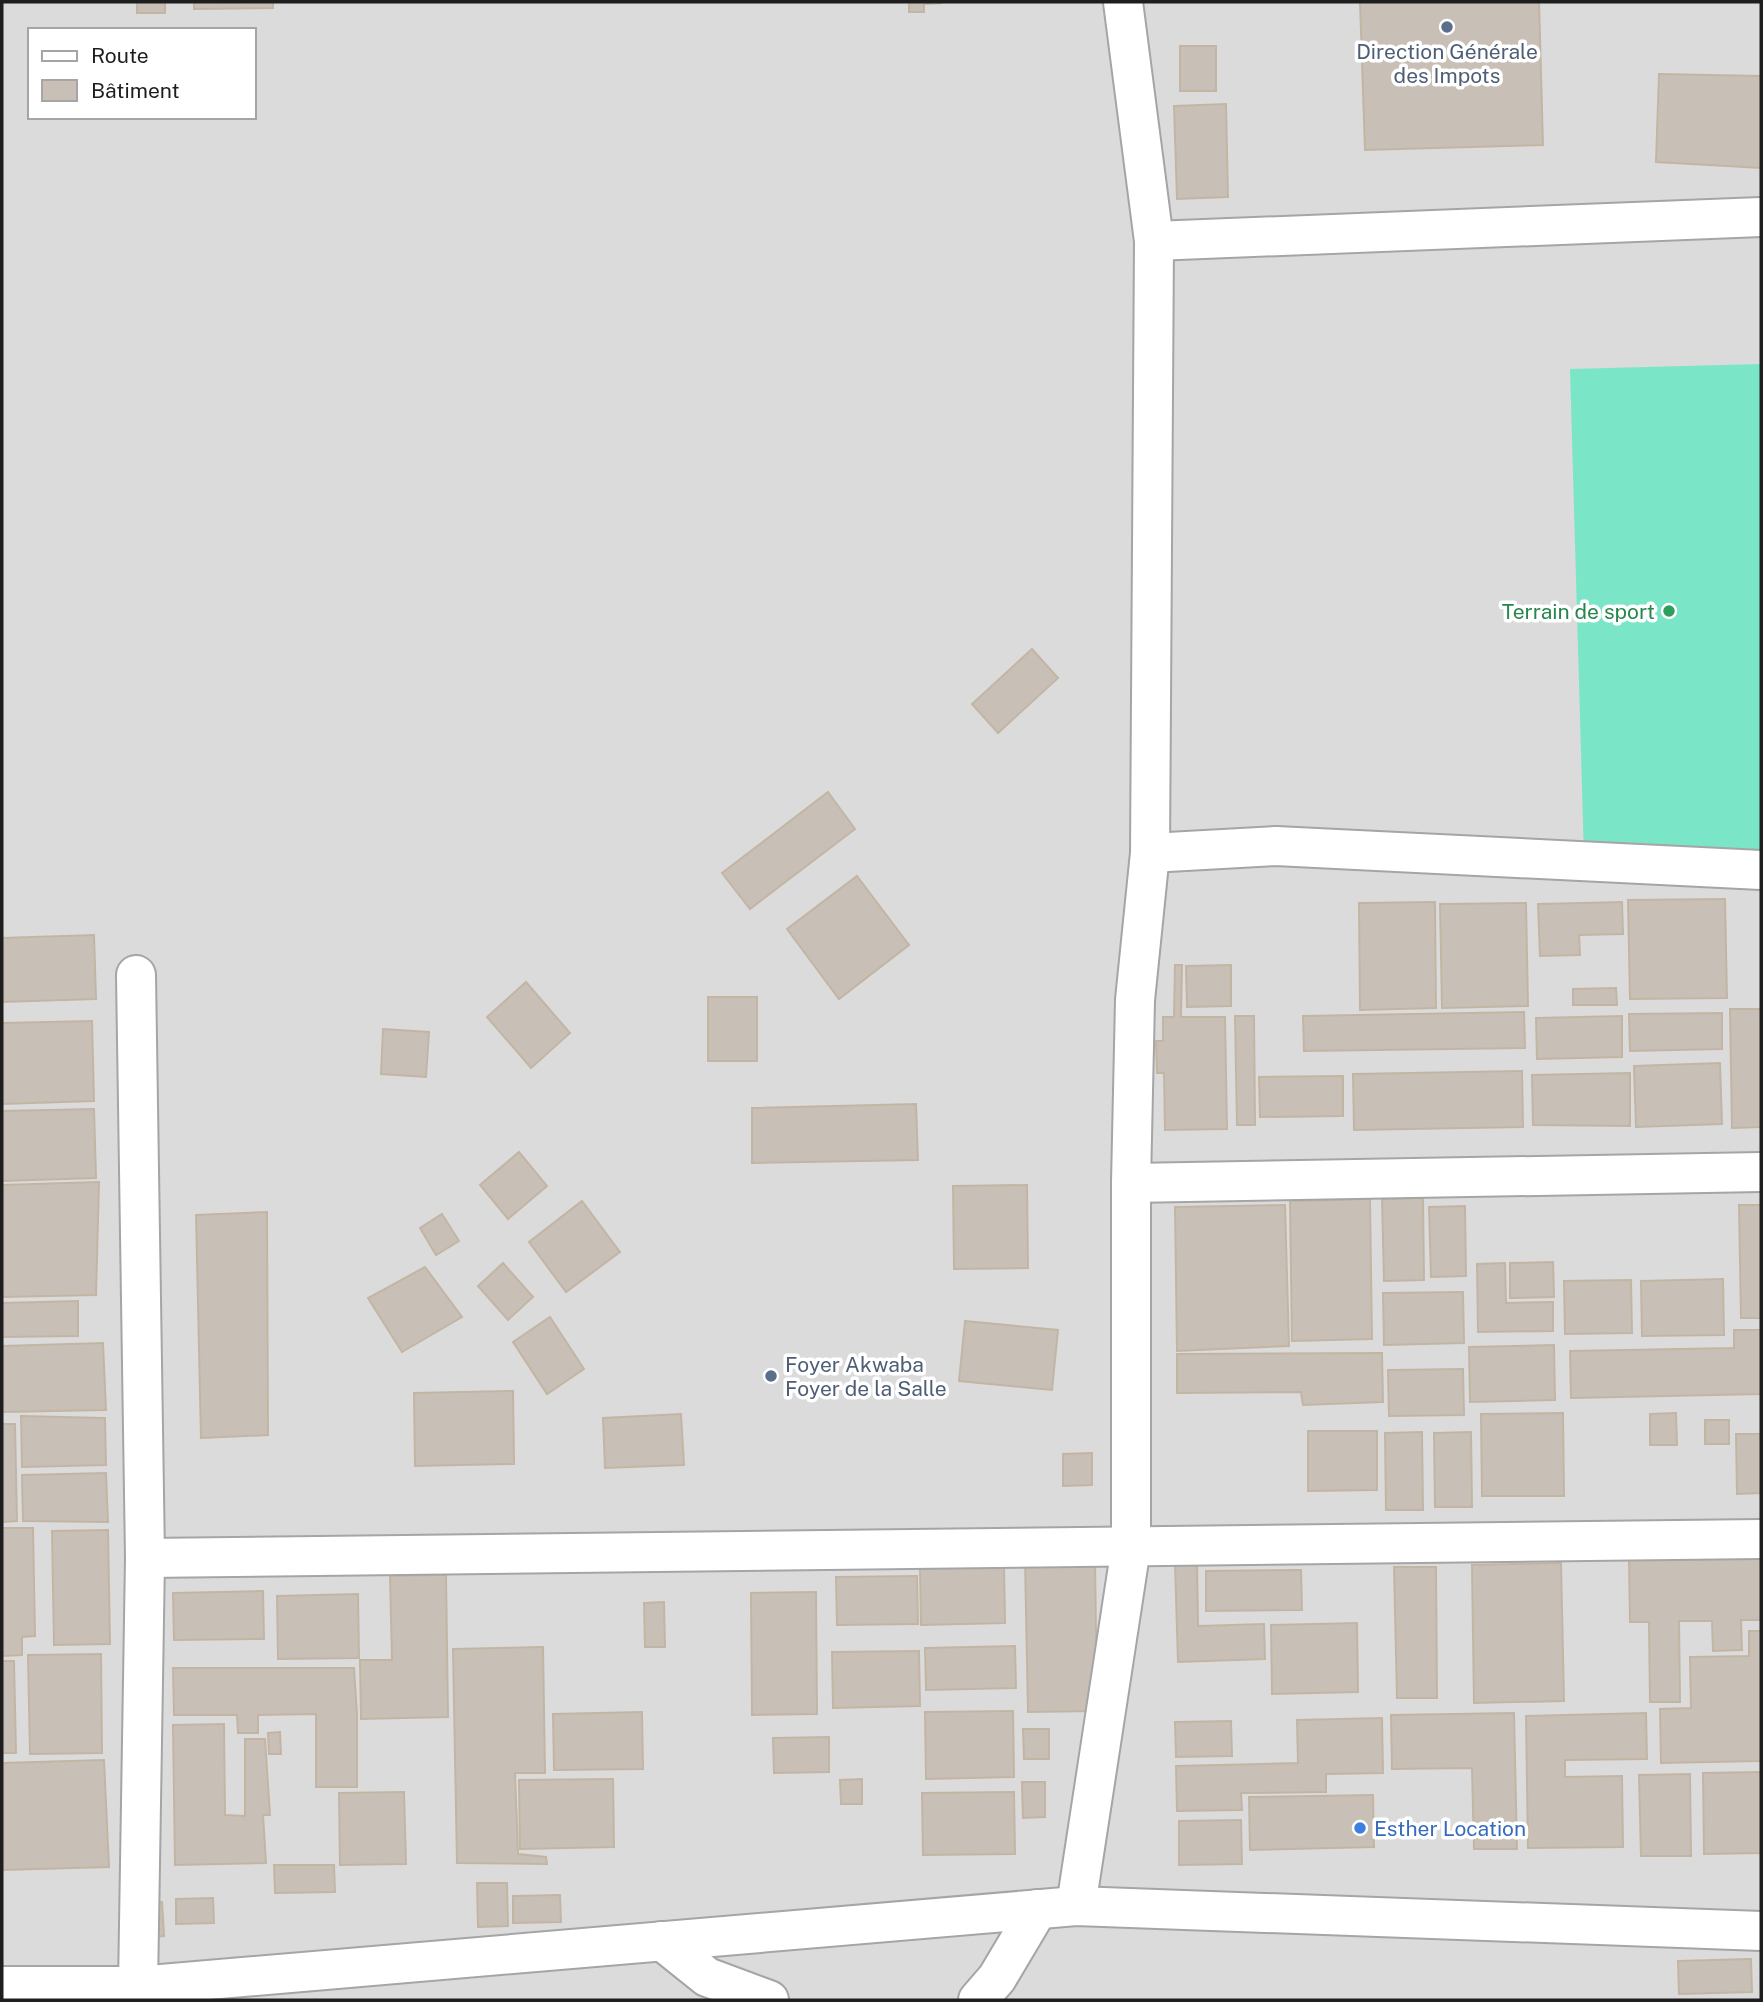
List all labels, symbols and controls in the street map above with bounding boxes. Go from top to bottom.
marker: Direction Générale des Impots [1439,19,1455,35]
legend [28,28,256,119]
place label: Direction Générale des Impots [1356,39,1538,88]
text: Route [91,43,149,68]
text: Bâtiment [91,78,180,103]
place label: Terrain de sport [1502,599,1655,624]
marker: Terrain de sport [1661,603,1677,619]
place label: Foyer Akwaba Foyer de la Salle [785,1352,947,1401]
marker: Foyer Akwaba Foyer de la Salle [763,1368,779,1384]
place label: Esther Location [1374,1816,1526,1841]
marker: Esther Location [1352,1820,1368,1836]

